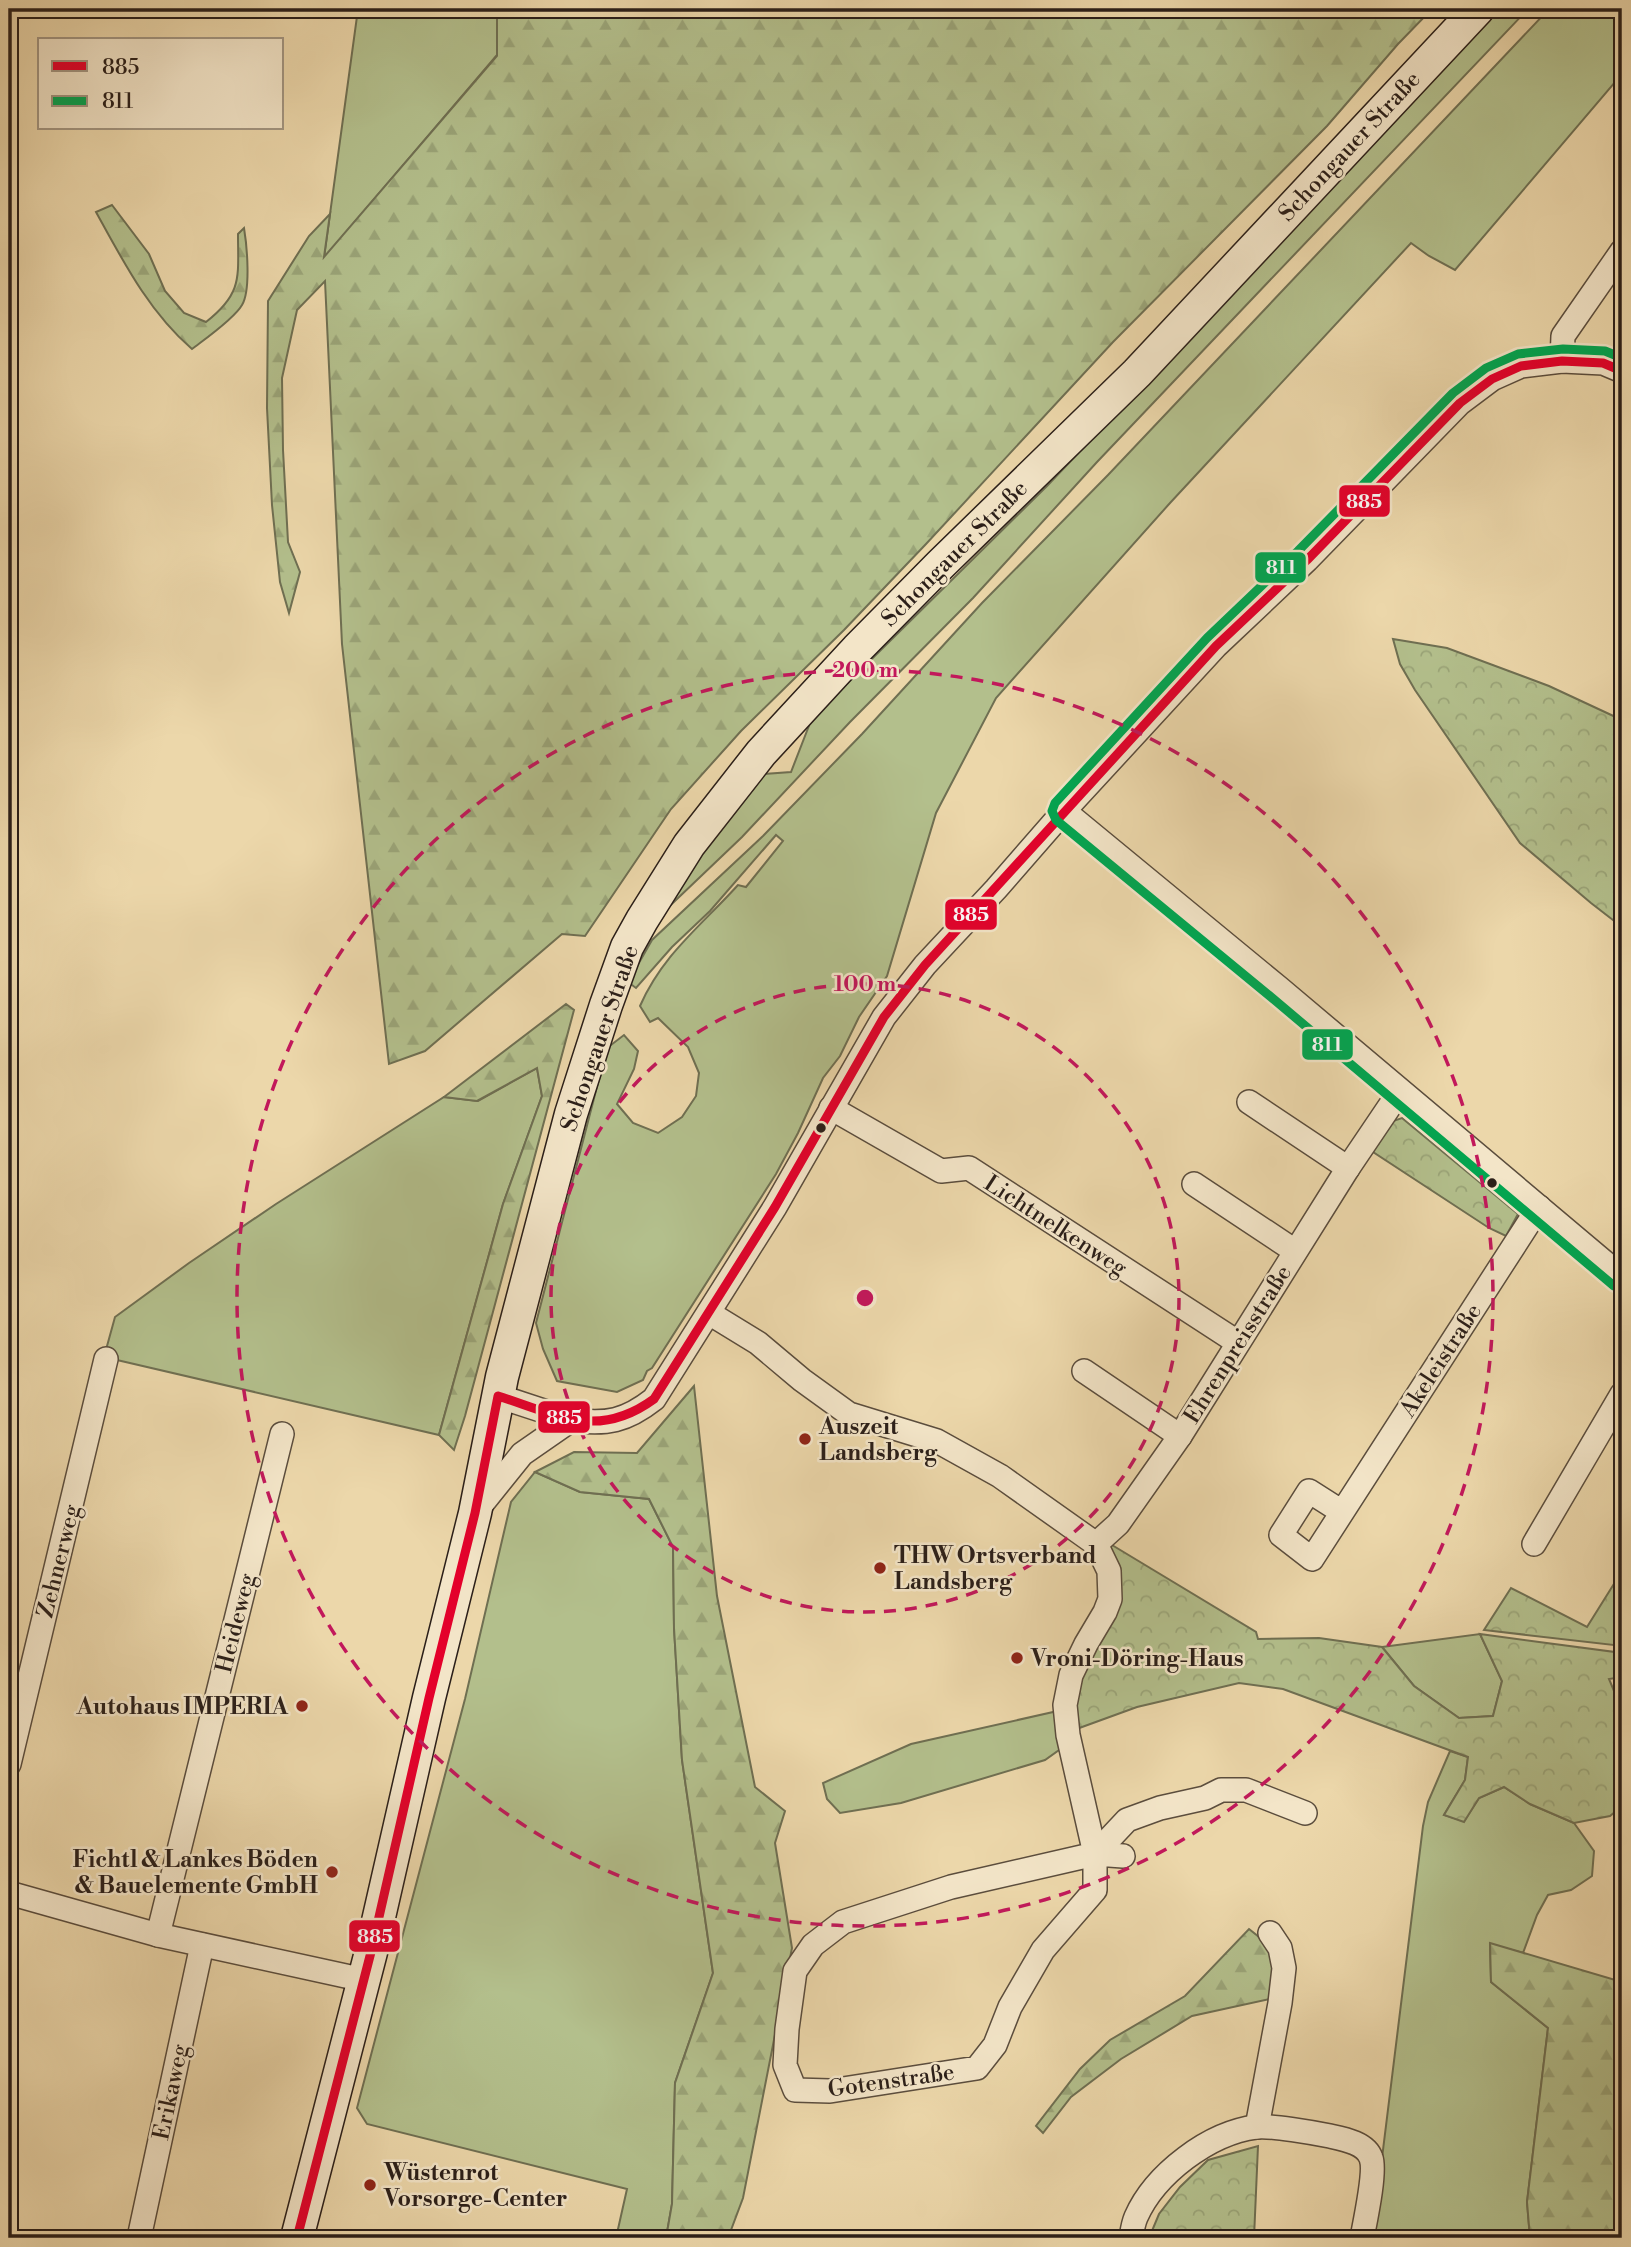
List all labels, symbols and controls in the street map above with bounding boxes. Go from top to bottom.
legend [38,38,284,130]
text: 885 [102,55,139,81]
street label: Schongauer Straße [1273,66,1427,228]
text: 811 [102,89,133,115]
street label: Schongauer Straße [876,475,1034,633]
line badge: 885 [1338,484,1391,518]
text: 885 [1346,490,1382,514]
line badge: 811 [1254,551,1307,584]
text: 811 [1266,556,1296,580]
text: 200 m [832,658,898,684]
line badge: 885 [944,898,998,931]
text: 885 [953,903,989,927]
street label: Schongauer Straße [555,941,645,1135]
text: 100 m [834,972,896,998]
line badge: 811 [1301,1028,1354,1061]
text: 811 [1312,1033,1342,1057]
unlabelled marker [814,1121,828,1135]
street label: Lichtnelkenweg [979,1169,1132,1282]
unlabelled marker [1485,1176,1499,1190]
street label: Ehrenpreisstraße [1178,1260,1298,1429]
centre of rings [853,1286,877,1310]
street label: Akeleistraße [1393,1299,1488,1423]
line badge: 885 [537,1400,591,1434]
text: 885 [546,1406,582,1430]
place label: Auszeit Landsberg [818,1413,938,1467]
marker: Auszeit Landsberg [797,1431,813,1447]
street label: Zehnerweg [31,1502,87,1621]
place label: THW Ortsverband Landsberg [894,1542,1097,1596]
marker: THW Ortsverband Landsberg [872,1560,888,1576]
street label: Heideweg [210,1571,262,1676]
place label: Vroni-Döring-Haus [1030,1645,1244,1673]
marker: Vroni-Döring-Haus [1009,1650,1025,1666]
place label: Autohaus IMPERIA [76,1693,289,1721]
marker: Autohaus IMPERIA [294,1698,310,1714]
place label: Fichtl & Lankes Böden & Bauelemente GmbH [72,1846,318,1900]
marker: Fichtl & Lankes Böden & Bauelemente GmbH [324,1864,340,1880]
line badge: 885 [348,1919,401,1953]
text: 885 [357,1925,393,1949]
street label: Erikaweg [147,2042,195,2143]
street label: Gotenstraße [826,2058,956,2104]
place label: Wüstenrot Vorsorge-Center [383,2159,568,2213]
marker: Wüstenrot Vorsorge-Center [362,2177,378,2193]

